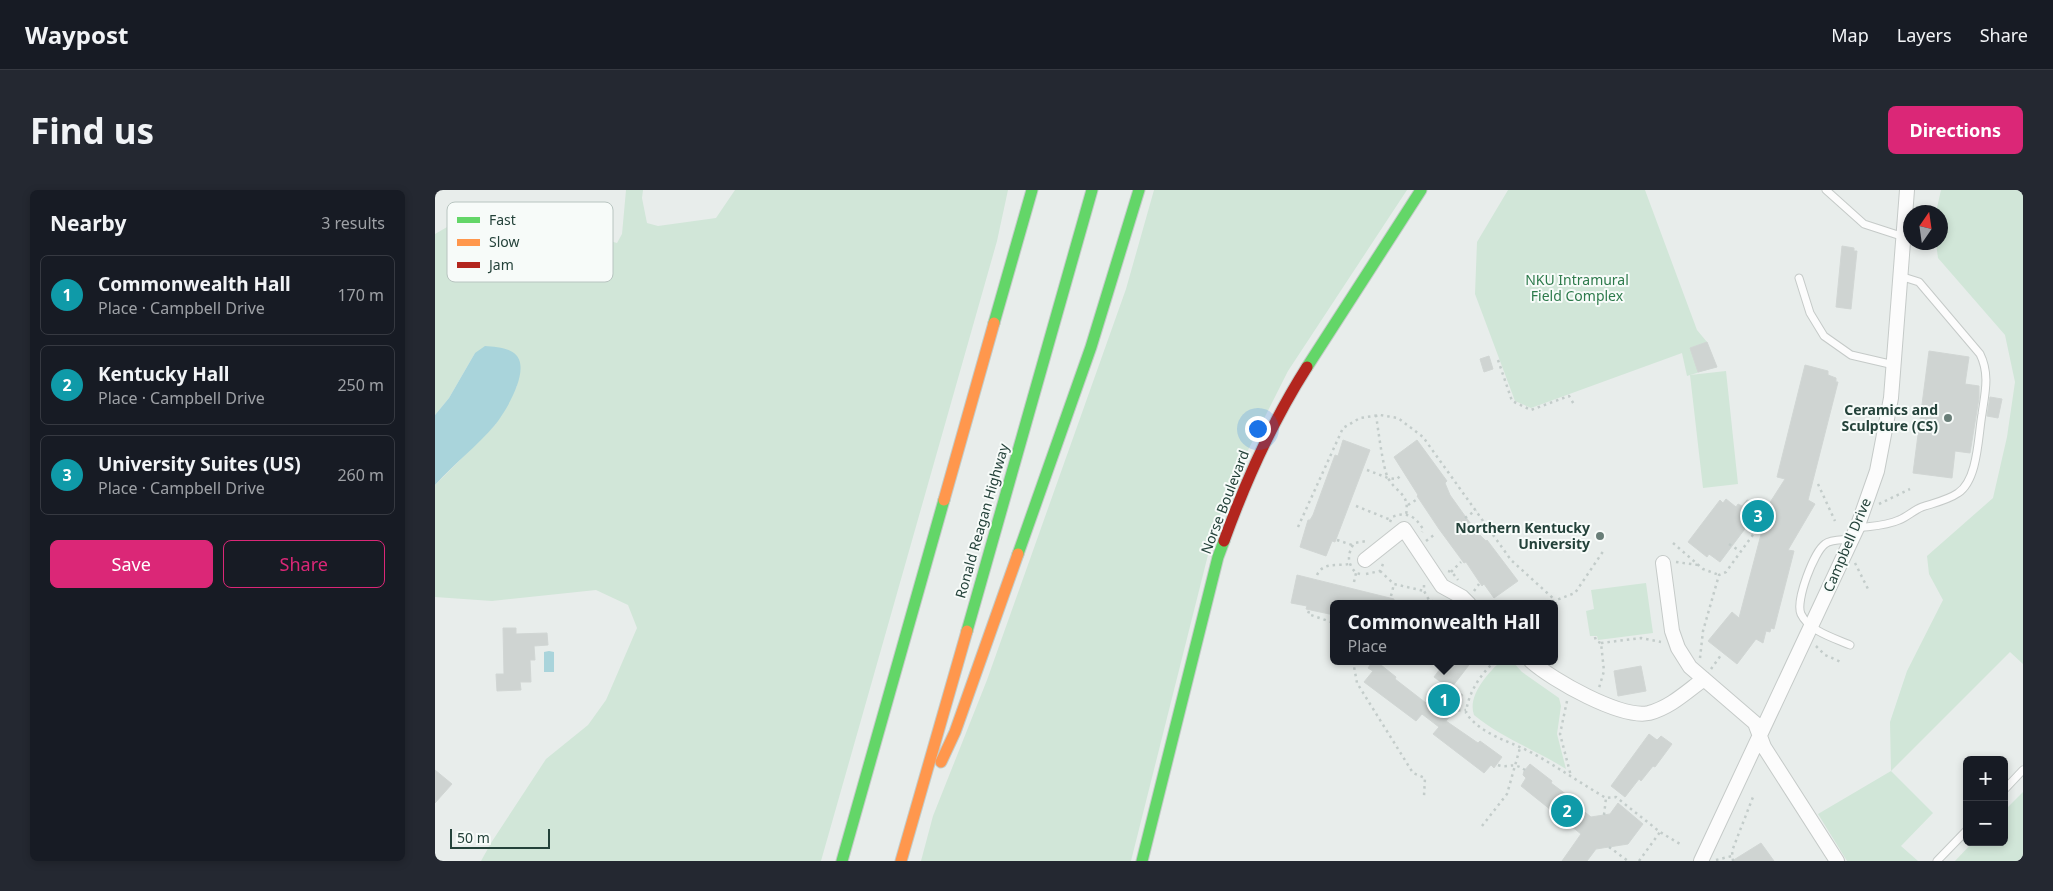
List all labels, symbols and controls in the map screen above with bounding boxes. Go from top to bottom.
text: Waypost [25,18,128,51]
text: Map [1831,23,1869,47]
text: Layers [1897,23,1952,47]
text: Share [1980,23,2028,47]
button: Directions [1888,106,2023,154]
text: Find us [30,107,154,154]
legend [447,202,613,282]
north arrow [1903,205,1948,250]
text: Nearby [50,209,126,237]
text: Fast [489,210,516,229]
text: 3 results [321,212,385,234]
text: Slow [489,232,520,251]
text: Jam [487,255,514,274]
park label: NKU Intramural Field Complex [1525,270,1629,305]
text: Commonwealth Hall [98,271,291,297]
text: 1 [62,284,72,306]
text: 170 m [337,284,384,306]
text: Place · Campbell Drive [98,297,265,319]
text: Kentucky Hall [98,361,230,387]
text: 2 [62,374,72,396]
text: 250 m [337,374,384,396]
text: Place · Campbell Drive [98,387,265,409]
place label: Ceramics and Sculpture (CS) [1842,400,1938,435]
marker: Ceramics and Sculpture (CS) [1942,412,1954,424]
your location [1245,416,1271,442]
street label: Ronald Reagan Highway [950,441,1013,600]
street label: Norse Boulevard [1196,447,1253,556]
text: University Suites (US) [98,451,301,477]
text: 3 [62,464,72,486]
text: 260 m [337,464,384,486]
text: Place · Campbell Drive [98,477,265,499]
street label: Campbell Drive [1818,495,1875,595]
pin: 3 [1742,497,1774,535]
place label: Northern Kentucky University [1455,518,1590,553]
marker: Northern Kentucky University [1594,530,1606,542]
button: Save [50,540,213,588]
button: Share [223,540,385,588]
popup [1330,600,1558,665]
text: Commonwealth Hall [1348,609,1540,635]
text: Place [1348,635,1387,657]
pin: 1 [1428,681,1460,719]
map controls [1963,756,2008,846]
button: + [1963,756,2008,801]
pin: 2 [1551,792,1583,830]
button: − [1963,801,2008,846]
scale bar [450,826,550,849]
text: 50 m [457,828,490,847]

